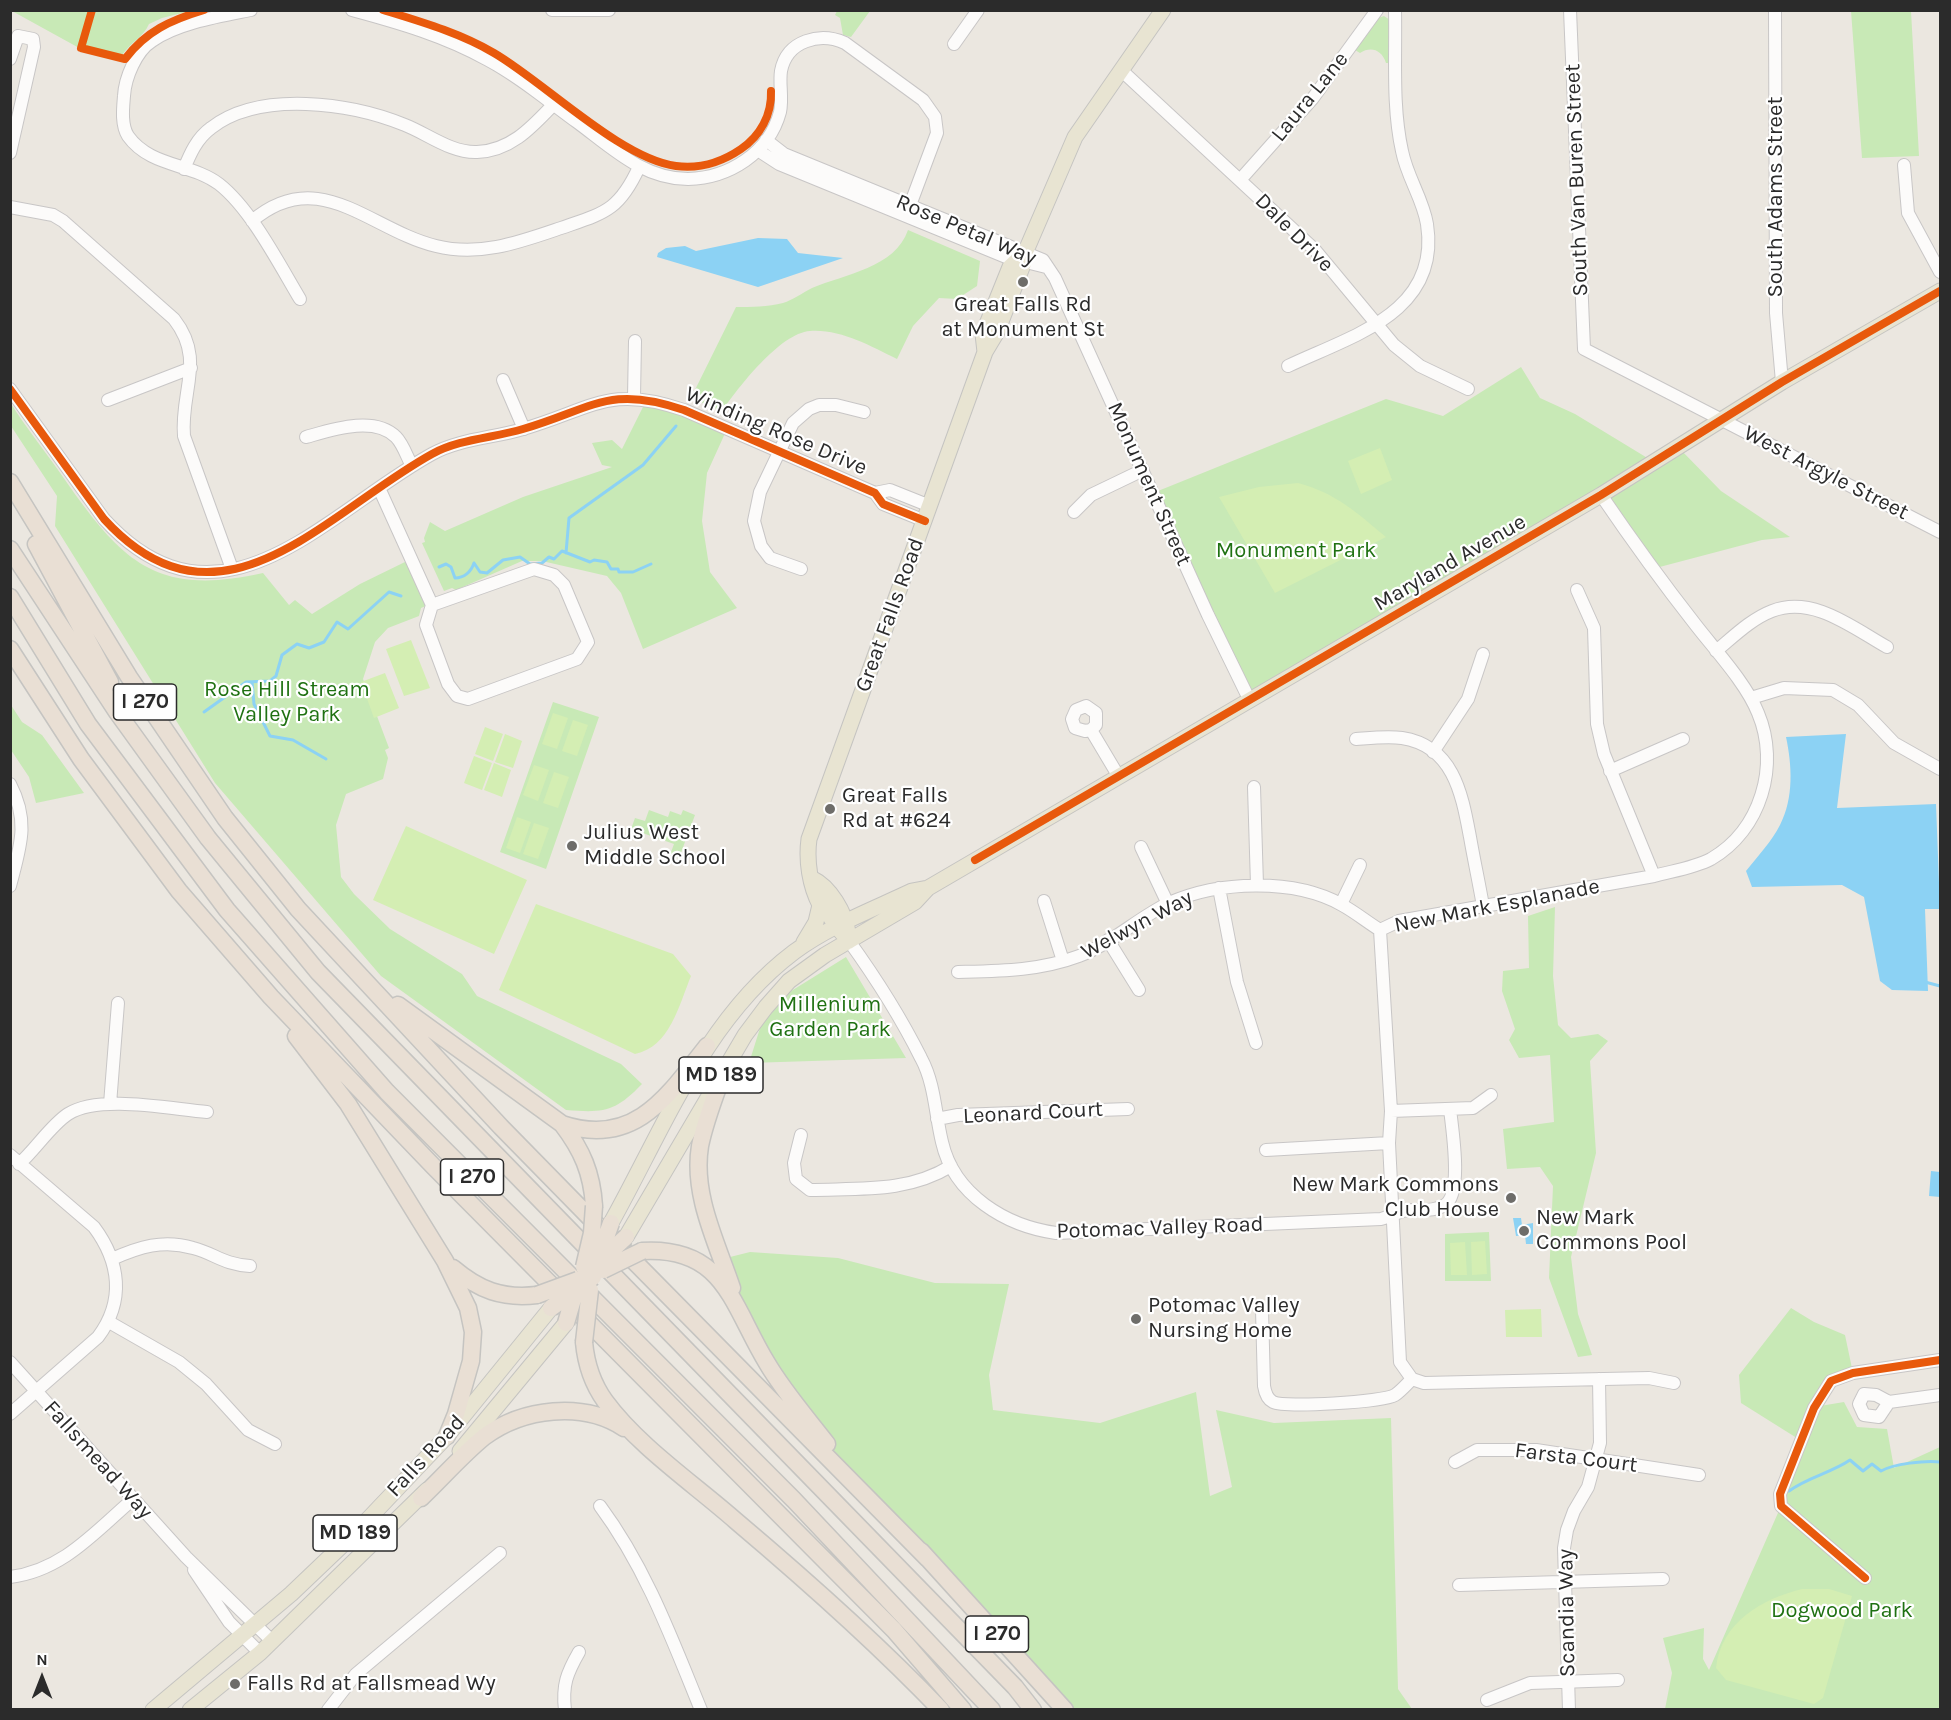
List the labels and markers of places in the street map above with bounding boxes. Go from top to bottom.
marker: Great Falls Rd at Monument St [1016,275,1030,289]
place label: Great Falls Rd at Monument St [941,292,1105,344]
place label: Great Falls Rd at #624 [842,783,951,834]
marker: Great Falls Rd at #624 [823,802,837,816]
place label: Julius West Middle School [584,820,726,872]
marker: Julius West Middle School [565,839,579,853]
place label: New Mark Commons Club House [1292,1172,1499,1224]
marker: New Mark Commons Club House [1504,1191,1518,1205]
place label: New Mark Commons Pool [1536,1205,1687,1256]
marker: New Mark Commons Pool [1517,1224,1531,1238]
place label: Potomac Valley Nursing Home [1148,1293,1299,1344]
marker: Potomac Valley Nursing Home [1129,1312,1143,1326]
place label: Falls Rd at Fallsmead Wy [247,1671,496,1697]
marker: Falls Rd at Fallsmead Wy [228,1677,242,1691]

